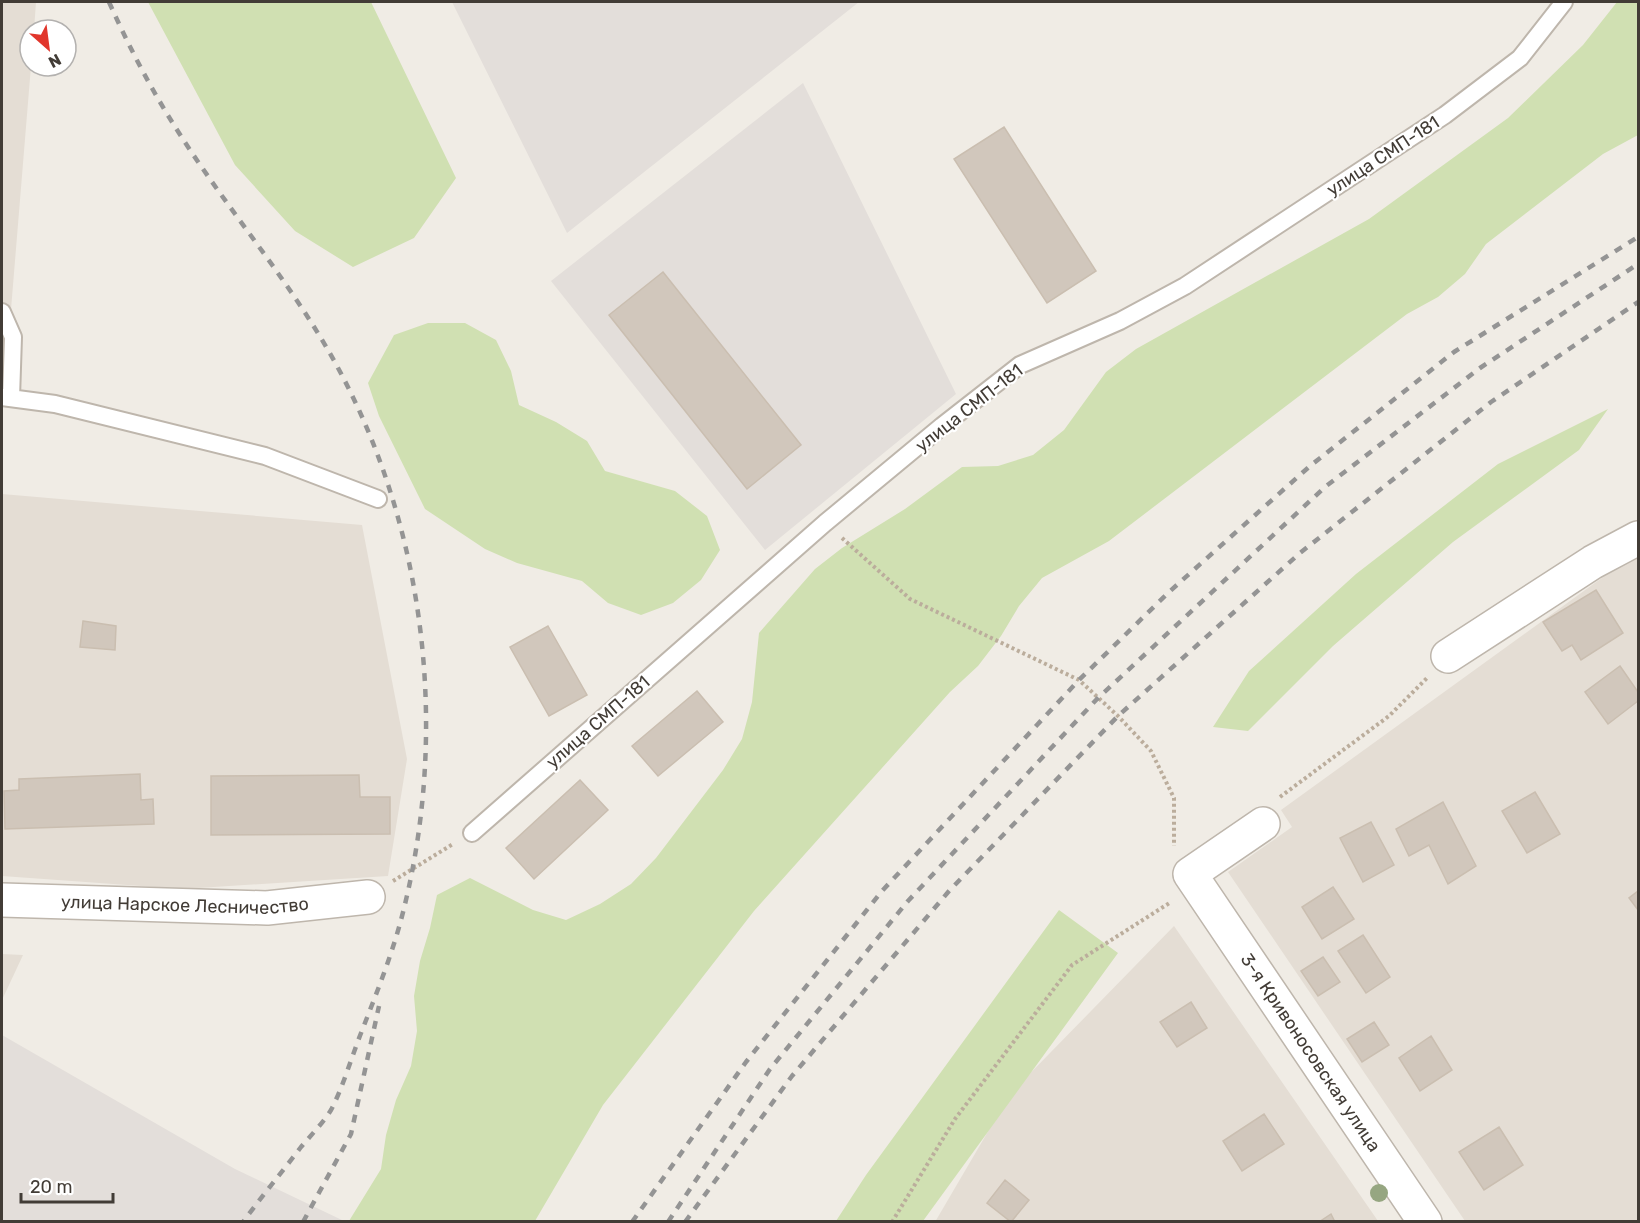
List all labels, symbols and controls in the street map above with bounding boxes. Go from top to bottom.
north arrow [18,18,78,78]
text: N [45,50,64,72]
street label: улица СМП-181 [1322,111,1444,201]
street label: улица СМП-181 [911,359,1027,457]
street label: улица СМП-181 [542,671,654,773]
street label: улица Нарское Лесничество [61,891,310,919]
street label: 3-я Кривоносовская улица [1236,949,1385,1156]
scale bar [21,1166,112,1204]
text: 20 m [30,1176,72,1198]

